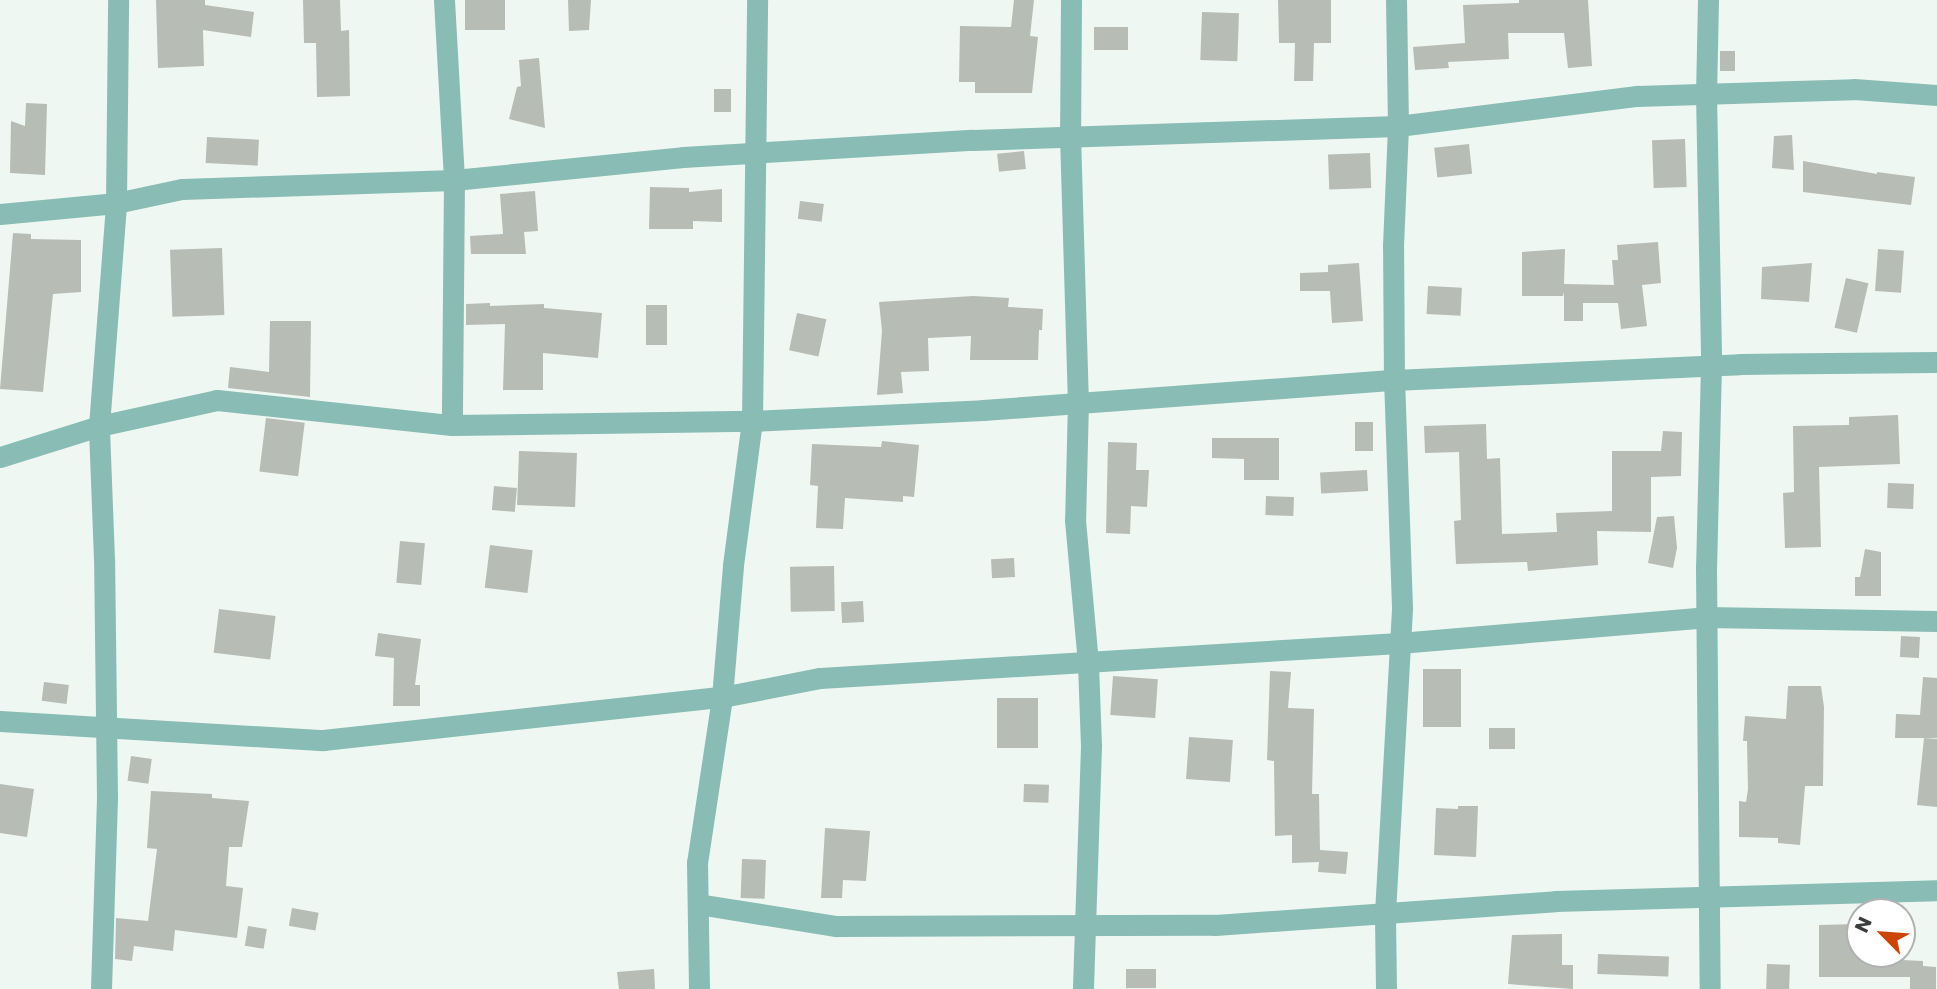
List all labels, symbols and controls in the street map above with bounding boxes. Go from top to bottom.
north arrow [1846,898,1916,968]
text: N [1848,913,1879,937]

